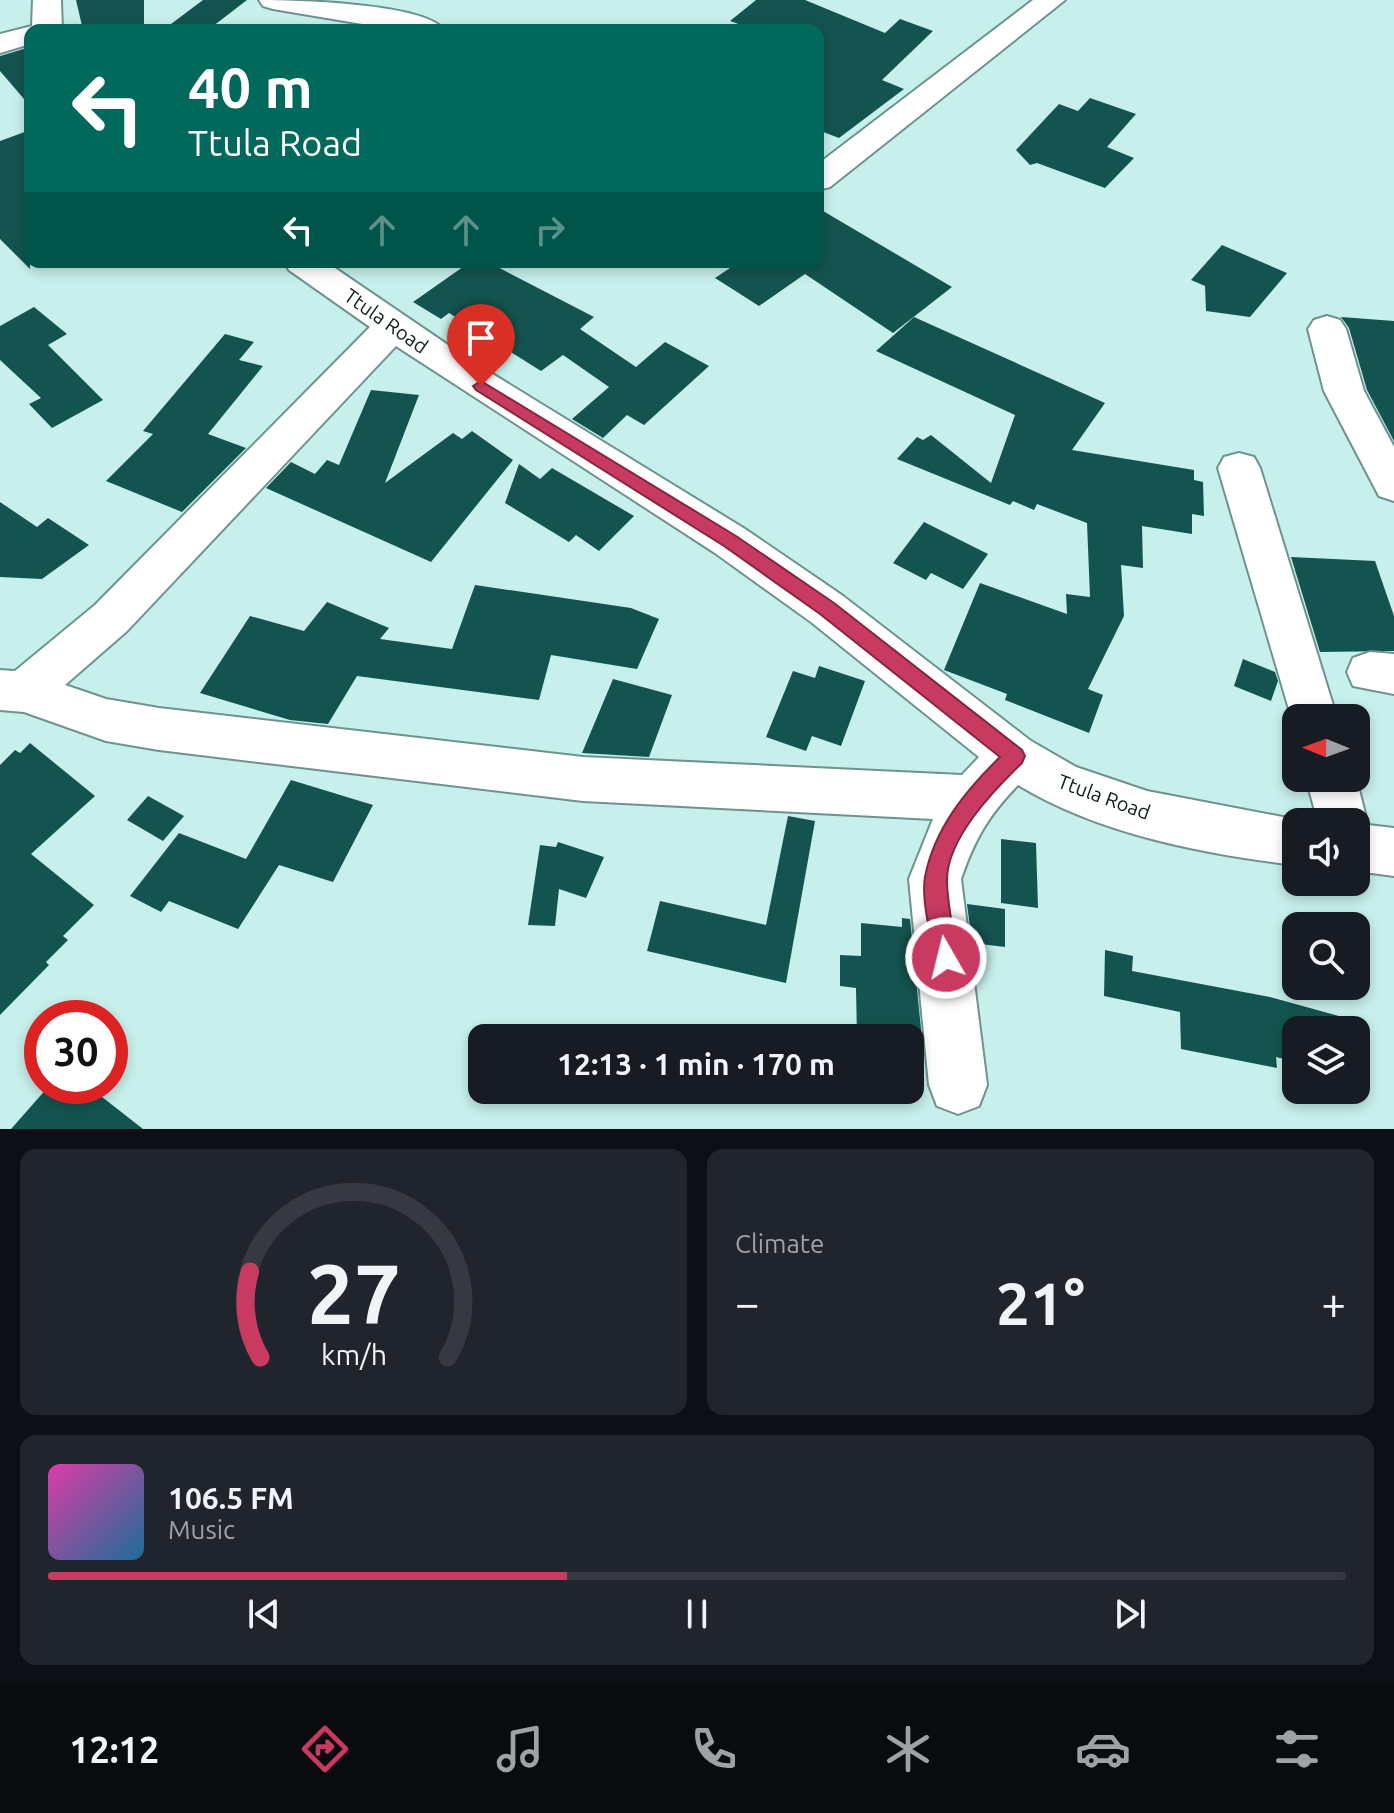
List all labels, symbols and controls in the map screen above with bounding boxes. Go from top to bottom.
icon: left [56,56,160,160]
text: 40 m [188,56,313,119]
text: Ttula Road [188,122,362,163]
icon: left [276,208,320,252]
icon: ahead [360,208,404,252]
icon: ahead [444,208,488,252]
icon: right [528,208,572,252]
street label: Ttula Road [340,283,432,358]
pin [447,304,515,386]
icon: arrive [459,316,503,360]
north arrow [1282,704,1370,792]
map controls [1282,704,1370,1104]
street label: Ttula Road [1055,769,1154,824]
button: sound [1282,808,1370,896]
button: search [1282,912,1370,1000]
position arrow [904,916,988,1000]
speed limit sign: 30 [24,1000,128,1104]
button: layers [1282,1016,1370,1104]
text: 12:13 · 1 min · 170 m [557,1047,835,1081]
text: Climate [735,1229,824,1258]
text: 27 [307,1246,400,1340]
text: 21° [996,1269,1085,1336]
text: − [735,1278,760,1327]
text: + [1321,1278,1346,1327]
text: km/h [321,1338,387,1370]
text: 106.5 FM [168,1481,294,1515]
text: Music [168,1515,235,1544]
icon: previous [242,1592,286,1636]
icon: pause [675,1592,719,1636]
icon: next [1108,1592,1152,1636]
icon: directions [297,1721,353,1777]
icon: music [492,1721,548,1777]
icon: phone [686,1721,742,1777]
icon: climate [880,1721,936,1777]
icon: car [1075,1721,1131,1777]
icon: filters [1269,1721,1325,1777]
text: 12:12 [69,1729,159,1770]

